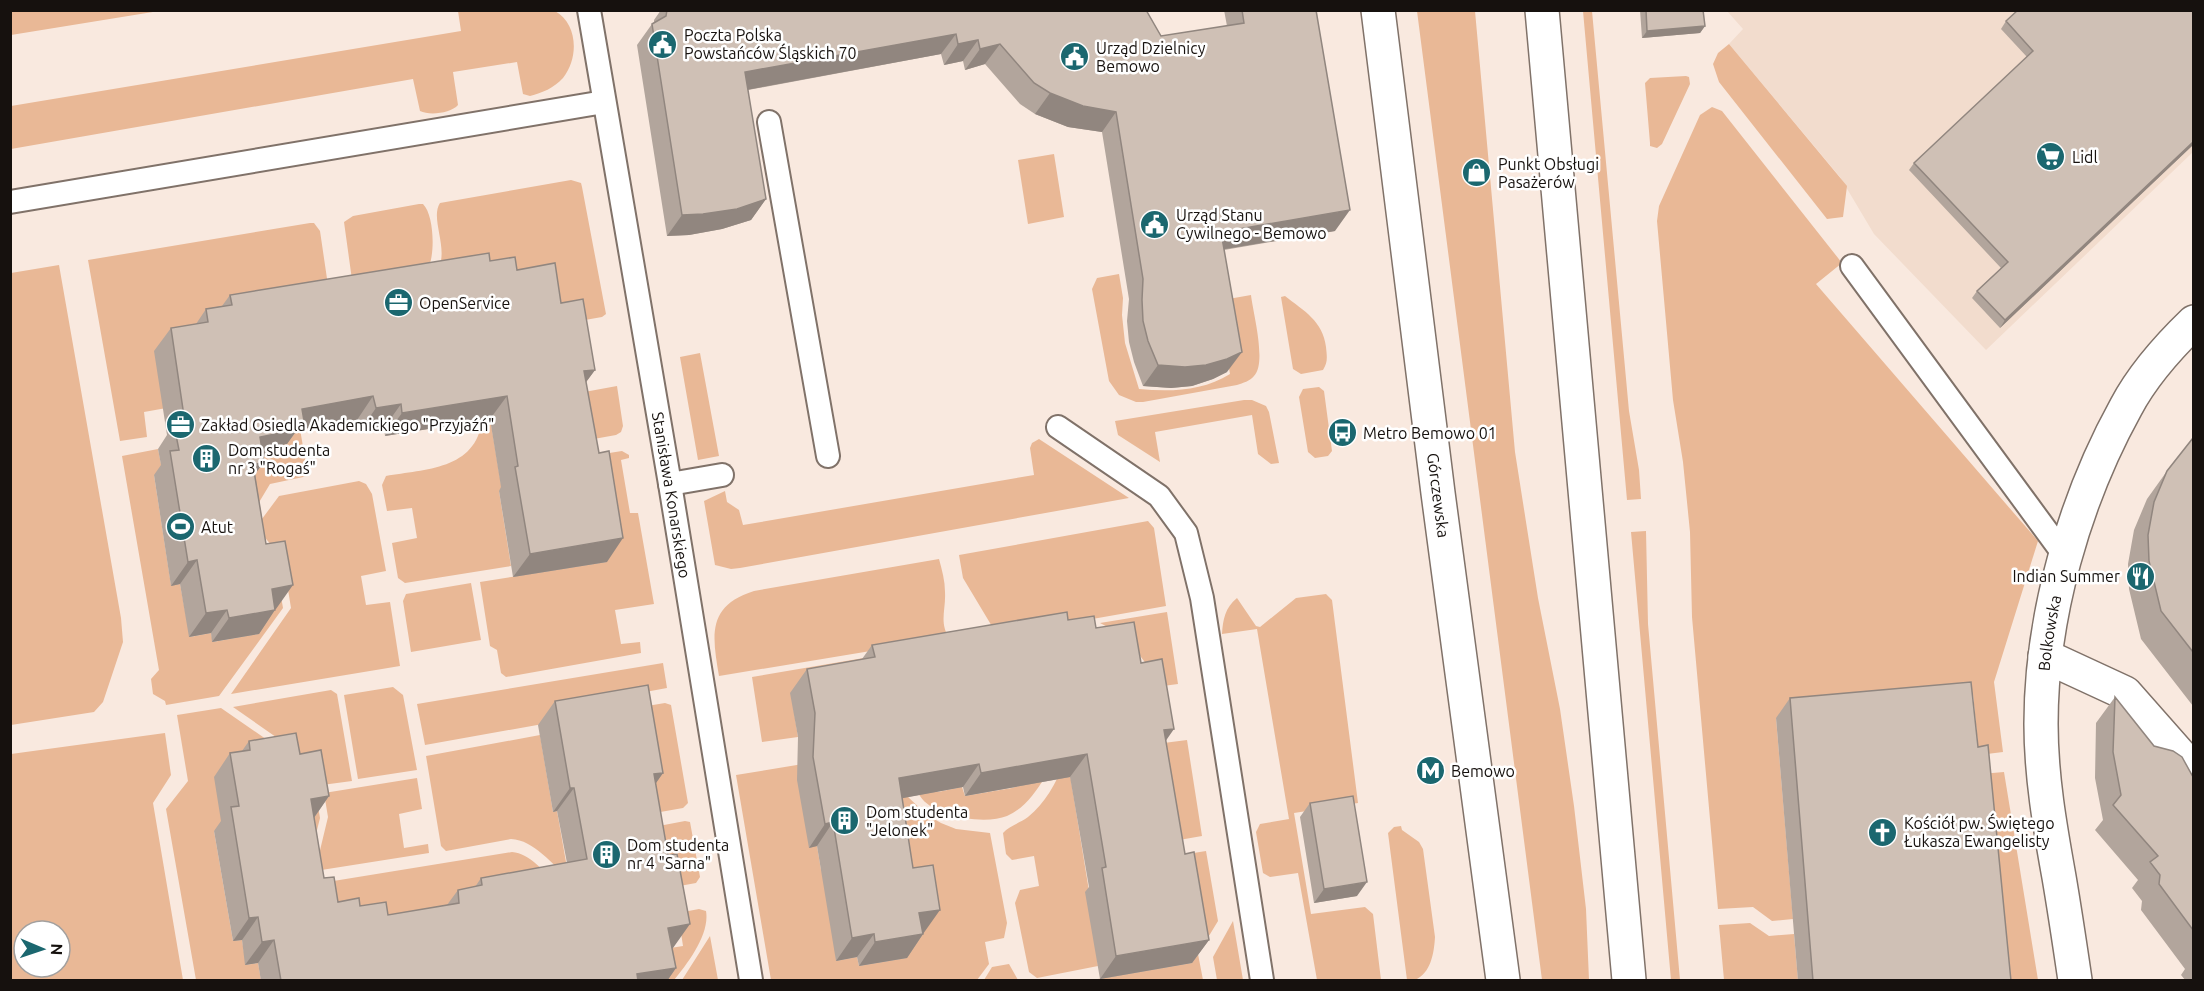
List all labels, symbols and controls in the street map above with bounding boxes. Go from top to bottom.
place label: Poczta Polska Powstańców Śląskich 70 [684,26,857,62]
public building icon: Poczta Polska Powstańców Śląskich 70 [647,28,679,60]
place label: Urząd Dzielnicy Bemowo [1096,39,1206,75]
public building icon: Urząd Dzielnicy Bemowo [1059,41,1091,73]
supermarket icon: Lidl [2035,141,2067,173]
place label: Lidl [2072,148,2098,166]
place label: Punkt Obsługi Pasażerów [1498,155,1599,191]
shop icon: Punkt Obsługi Pasażerów [1461,157,1493,189]
place label: Urząd Stanu Cywilnego - Bemowo [1176,206,1327,242]
public building icon: Urząd Stanu Cywilnego - Bemowo [1139,208,1171,240]
office icon: OpenService [382,287,414,319]
place label: OpenService [419,294,510,312]
office icon: Zakład Osiedla Akademickiego "Przyjaźń" [164,409,196,441]
street label: Stanisława Konarskiego [649,410,694,580]
place label: Zakład Osiedla Akademickiego "Przyjaźń" [201,416,494,434]
bus stop icon: Metro Bemowo 01 [1326,417,1358,449]
place label: Metro Bemowo 01 [1363,424,1497,442]
place label: Dom studenta nr 3 "Rogaś" [228,441,330,477]
building icon: Dom studenta nr 3 "Rogaś" [191,443,223,475]
street label: Górczewska [1424,452,1453,539]
sports icon: Atut [164,511,196,543]
place label: Atut [201,518,234,536]
restaurant icon: Indian Summer [2125,560,2157,592]
place label: Indian Summer [2012,567,2120,585]
street label: Bolkowska [2035,593,2064,672]
metro station icon: Bemowo [1414,755,1446,787]
place label: Bemowo [1451,762,1515,780]
place label: Dom studenta "Jelonek" [866,803,968,839]
building icon: Dom studenta "Jelonek" [829,805,861,837]
place label: Kościół pw. Świętego Łukasza Ewangelisty [1904,813,2055,850]
church icon: Kościół pw. Świętego Łukasza Ewangelisty [1867,816,1899,848]
place label: Dom studenta nr 4 "Sarna" [627,836,729,872]
building icon: Dom studenta nr 4 "Sarna" [590,838,622,870]
north arrow [12,919,72,979]
text: N [48,943,66,956]

